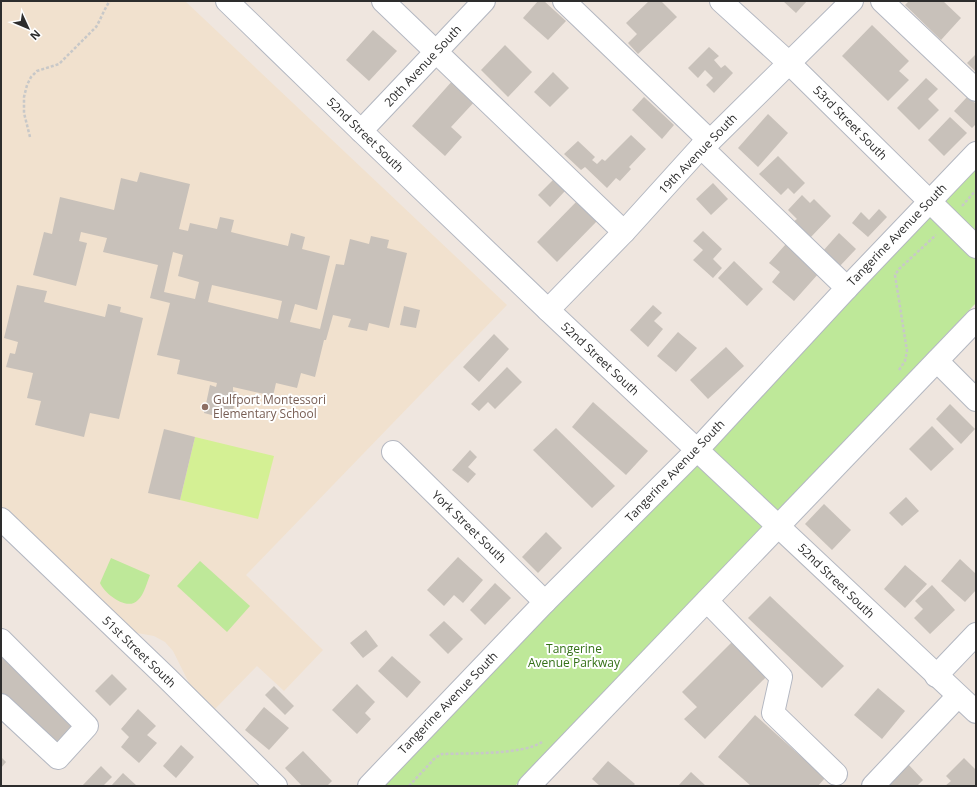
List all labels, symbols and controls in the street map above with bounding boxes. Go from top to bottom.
north arrow [8,8,48,48]
street label: 20th Avenue South [380,21,465,110]
text: N [27,27,44,44]
street label: 53rd Street South [810,82,891,163]
street label: 52nd Street South [323,93,408,176]
street label: 19th Avenue South [655,110,741,198]
street label: Tangerine Avenue South [843,180,950,290]
street label: 52nd Street South [558,318,643,399]
place label: Gulfport Montessori Elementary School [213,391,326,422]
marker: Gulfport Montessori Elementary School [200,402,210,412]
street label: Tangerine Avenue South [621,416,728,526]
street label: York Street South [428,487,510,567]
street label: 52nd Street South [794,539,879,622]
street label: 51st Street South [99,612,180,691]
park label: Tangerine Avenue Parkway [528,640,621,671]
street label: Tangerine Avenue South [394,648,501,758]

